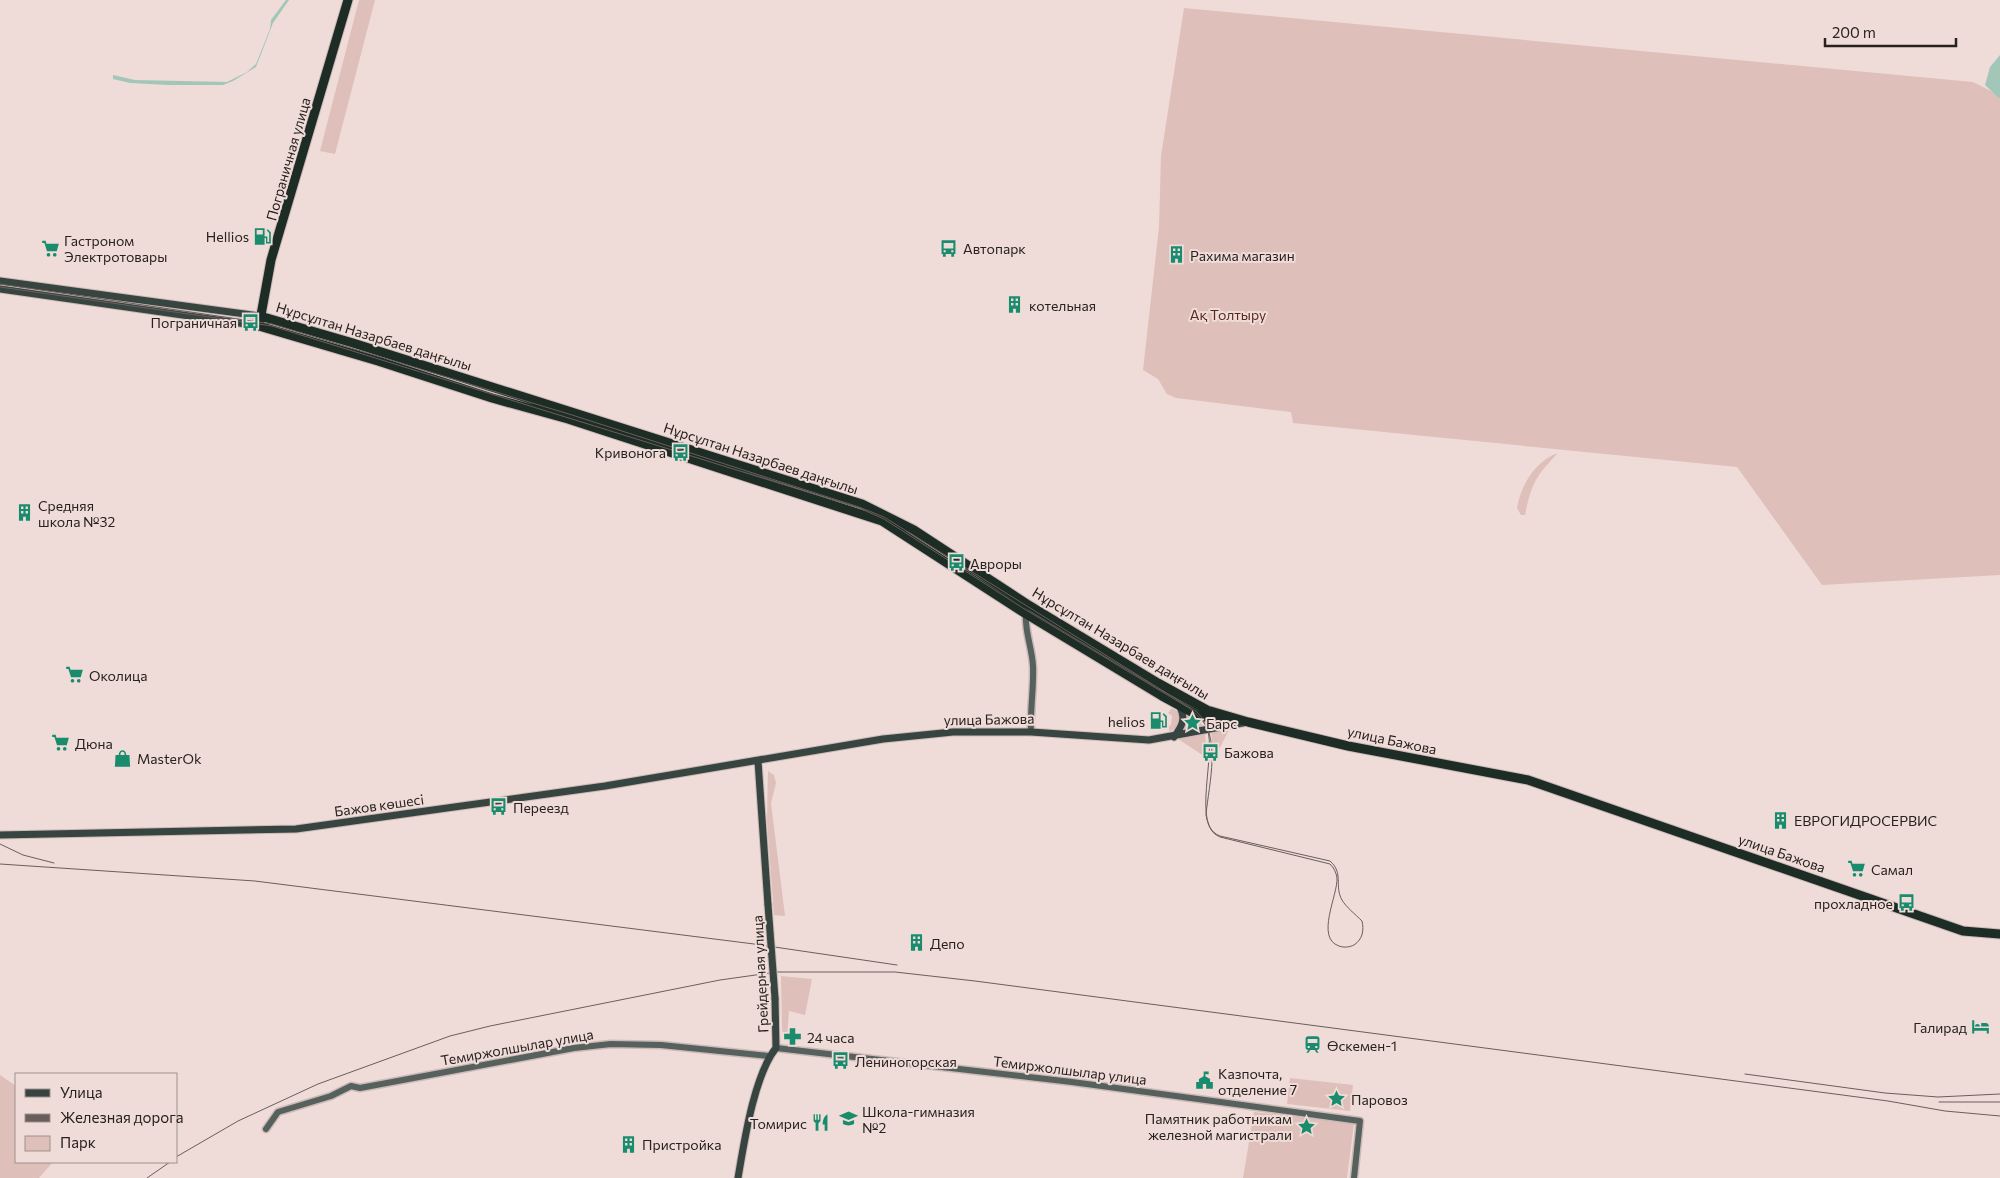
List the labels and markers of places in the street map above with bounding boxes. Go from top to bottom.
fuel station icon: Hellios [253,226,273,246]
place label: Hellios [206,228,249,245]
place label: Гастроном Электротовары [64,232,167,265]
supermarket icon: Гастроном Электротовары [40,238,60,258]
bus stop icon: Автопарк [939,238,959,258]
place label: Автопарк [963,240,1026,257]
building icon: Рахима магазин [1166,245,1186,265]
place label: Рахима магазин [1190,247,1295,264]
building icon: котельная [1005,295,1025,315]
place label: котельная [1029,297,1096,314]
bus stop icon: Пограничная [241,312,261,332]
place label: Пограничная [151,314,237,331]
bus stop icon: Кривонога [670,442,690,462]
place label: Кривонога [595,444,666,461]
place label: Средняя школа №32 [38,497,115,530]
building icon: Средняя школа №32 [14,503,34,523]
bus stop icon: Авроры [946,553,966,573]
place label: Авроры [970,555,1022,572]
supermarket icon: Околица [65,665,85,685]
place label: Околица [89,667,147,684]
fuel station icon: helios [1149,711,1169,731]
place label: helios [1108,713,1145,730]
place icon: Барс [1182,713,1202,733]
place label: Барс [1206,715,1237,732]
supermarket icon: Дюна [51,733,71,753]
place label: Дюна [75,735,113,752]
bus stop icon: Бажова [1200,742,1220,762]
place label: Бажова [1224,744,1274,761]
shop icon: MasterOk [113,748,133,768]
place label: MasterOk [137,750,202,767]
bus stop icon: Переезд [489,797,509,817]
place label: Переезд [513,799,569,816]
building icon: ЕВРОГИДРОСЕРВИС [1770,810,1790,830]
place label: ЕВРОГИДРОСЕРВИС [1794,812,1937,829]
supermarket icon: Самал [1847,859,1867,879]
place label: Самал [1871,861,1913,878]
bus stop icon: прохладное [1897,893,1917,913]
place label: прохладное [1814,895,1893,912]
building icon: Депо [906,933,926,953]
place label: Депо [930,935,965,952]
hotel icon: Галирад [1971,1017,1991,1037]
place label: Галирад [1913,1019,1967,1036]
pharmacy icon: 24 часа [783,1027,803,1047]
place label: 24 часа [807,1029,854,1046]
station icon: Өскемен-1 [1303,1035,1323,1055]
place label: Өскемен-1 [1327,1037,1397,1054]
bus stop icon: Лениногорская [831,1051,851,1071]
place label: Лениногорская [855,1053,957,1070]
place label: Казпочта, отделение 7 [1218,1065,1297,1098]
public building icon: Казпочта, отделение 7 [1194,1071,1214,1091]
place icon: Паровоз [1327,1089,1347,1109]
place label: Паровоз [1351,1091,1408,1108]
place label: Школа-гимназия №2 [862,1103,975,1136]
school or university icon: Школа-гимназия №2 [838,1109,858,1129]
place label: Памятник работникам железной магистрали [1145,1110,1292,1143]
restaurant icon: Томирис [811,1113,831,1133]
place label: Томирис [750,1115,807,1132]
place icon: Памятник работникам железной магистрали [1296,1116,1316,1136]
building icon: Пристройка [618,1134,638,1154]
place label: Пристройка [642,1136,722,1153]

